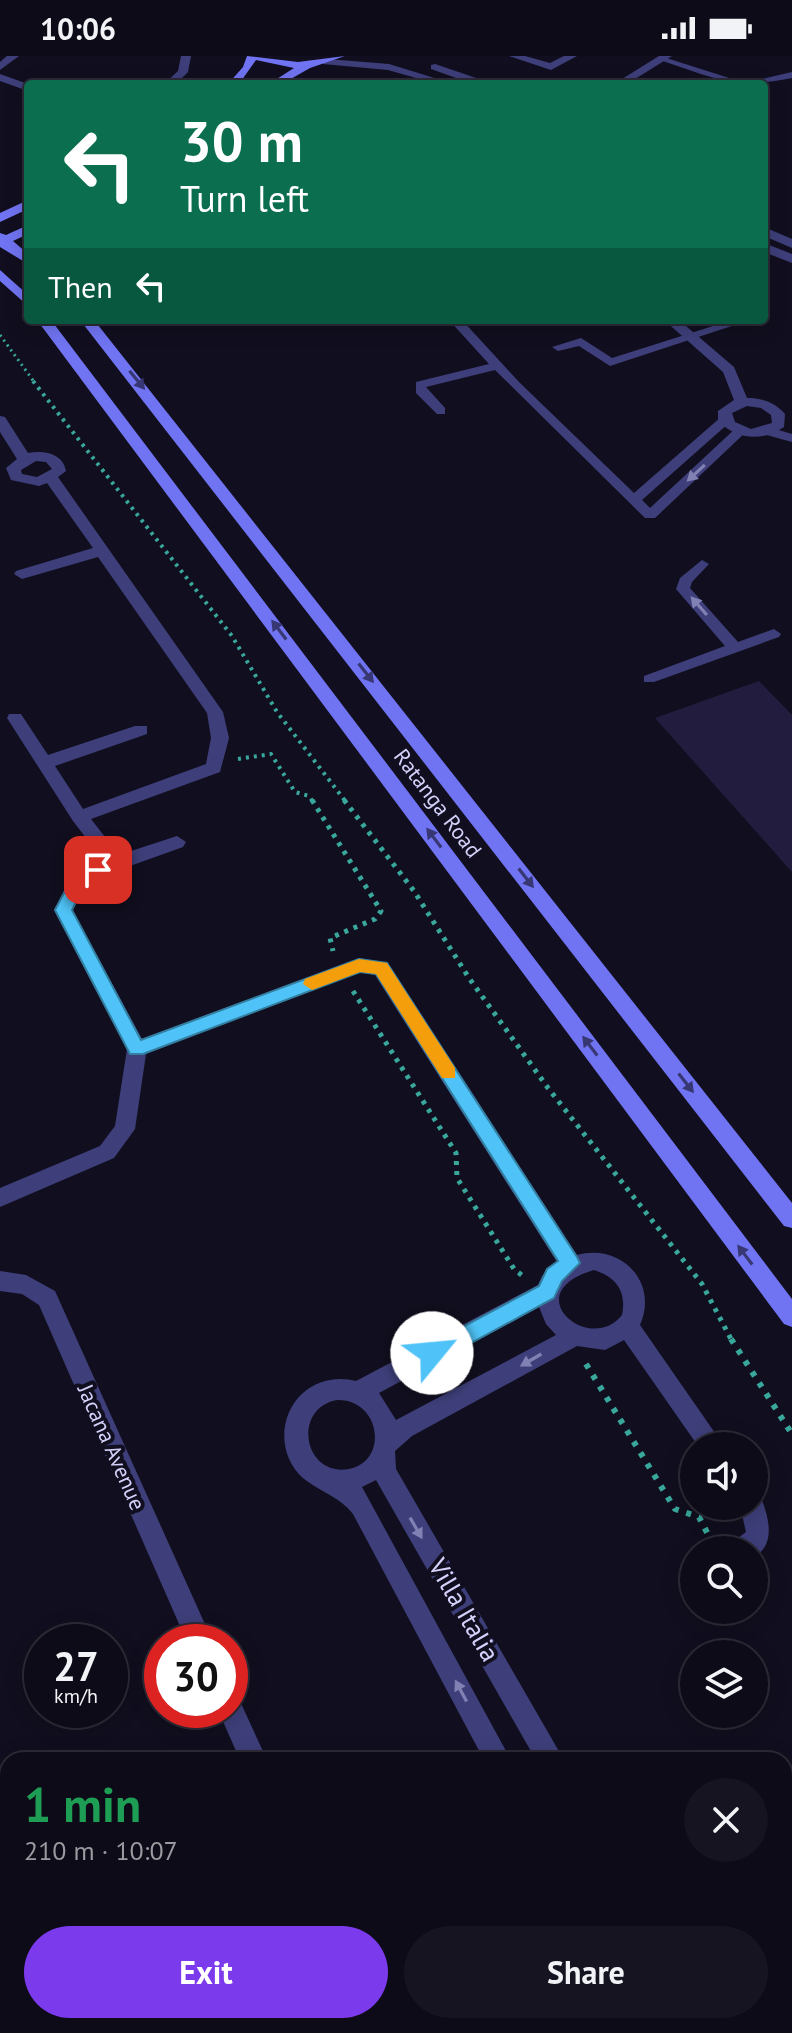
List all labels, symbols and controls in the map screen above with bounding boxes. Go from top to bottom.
text: 10:06 [40,9,116,48]
text: 30 m [180,105,303,177]
icon: left [48,112,152,216]
text: Turn left [180,175,309,222]
icon: left [129,264,173,308]
text: Then [48,267,113,306]
one-way arrow [128,370,145,390]
one-way arrow [686,463,705,481]
one-way arrow [690,597,708,616]
one-way arrow [271,620,287,640]
one-way arrow [358,663,374,683]
street label: Ratanga Road [388,743,488,863]
one-way arrow [427,828,443,848]
pin [64,836,132,904]
icon: arrive [76,848,120,892]
one-way arrow [517,868,534,888]
one-way arrow [582,1036,598,1057]
one-way arrow [677,1073,694,1093]
one-way arrow [738,1245,754,1265]
position arrow [390,1311,474,1395]
one-way arrow [520,1353,543,1367]
street label: Jacana Avenue [71,1379,152,1514]
map controls [680,1432,768,1728]
button: sound [680,1432,768,1520]
one-way arrow [409,1517,423,1539]
button: search [680,1536,768,1624]
street label: Villa Italia [421,1551,507,1667]
speed limit sign: 30 [144,1624,248,1728]
text: 27 [53,1640,99,1692]
button: layers [680,1640,768,1728]
one-way arrow [455,1680,468,1703]
text: km/h [54,1683,98,1709]
text: 1 min [24,1773,141,1835]
button: close [684,1778,768,1862]
text: 210 m · 10:07 [24,1834,178,1867]
button: Exit [24,1926,388,2018]
button: Share [404,1926,768,2018]

